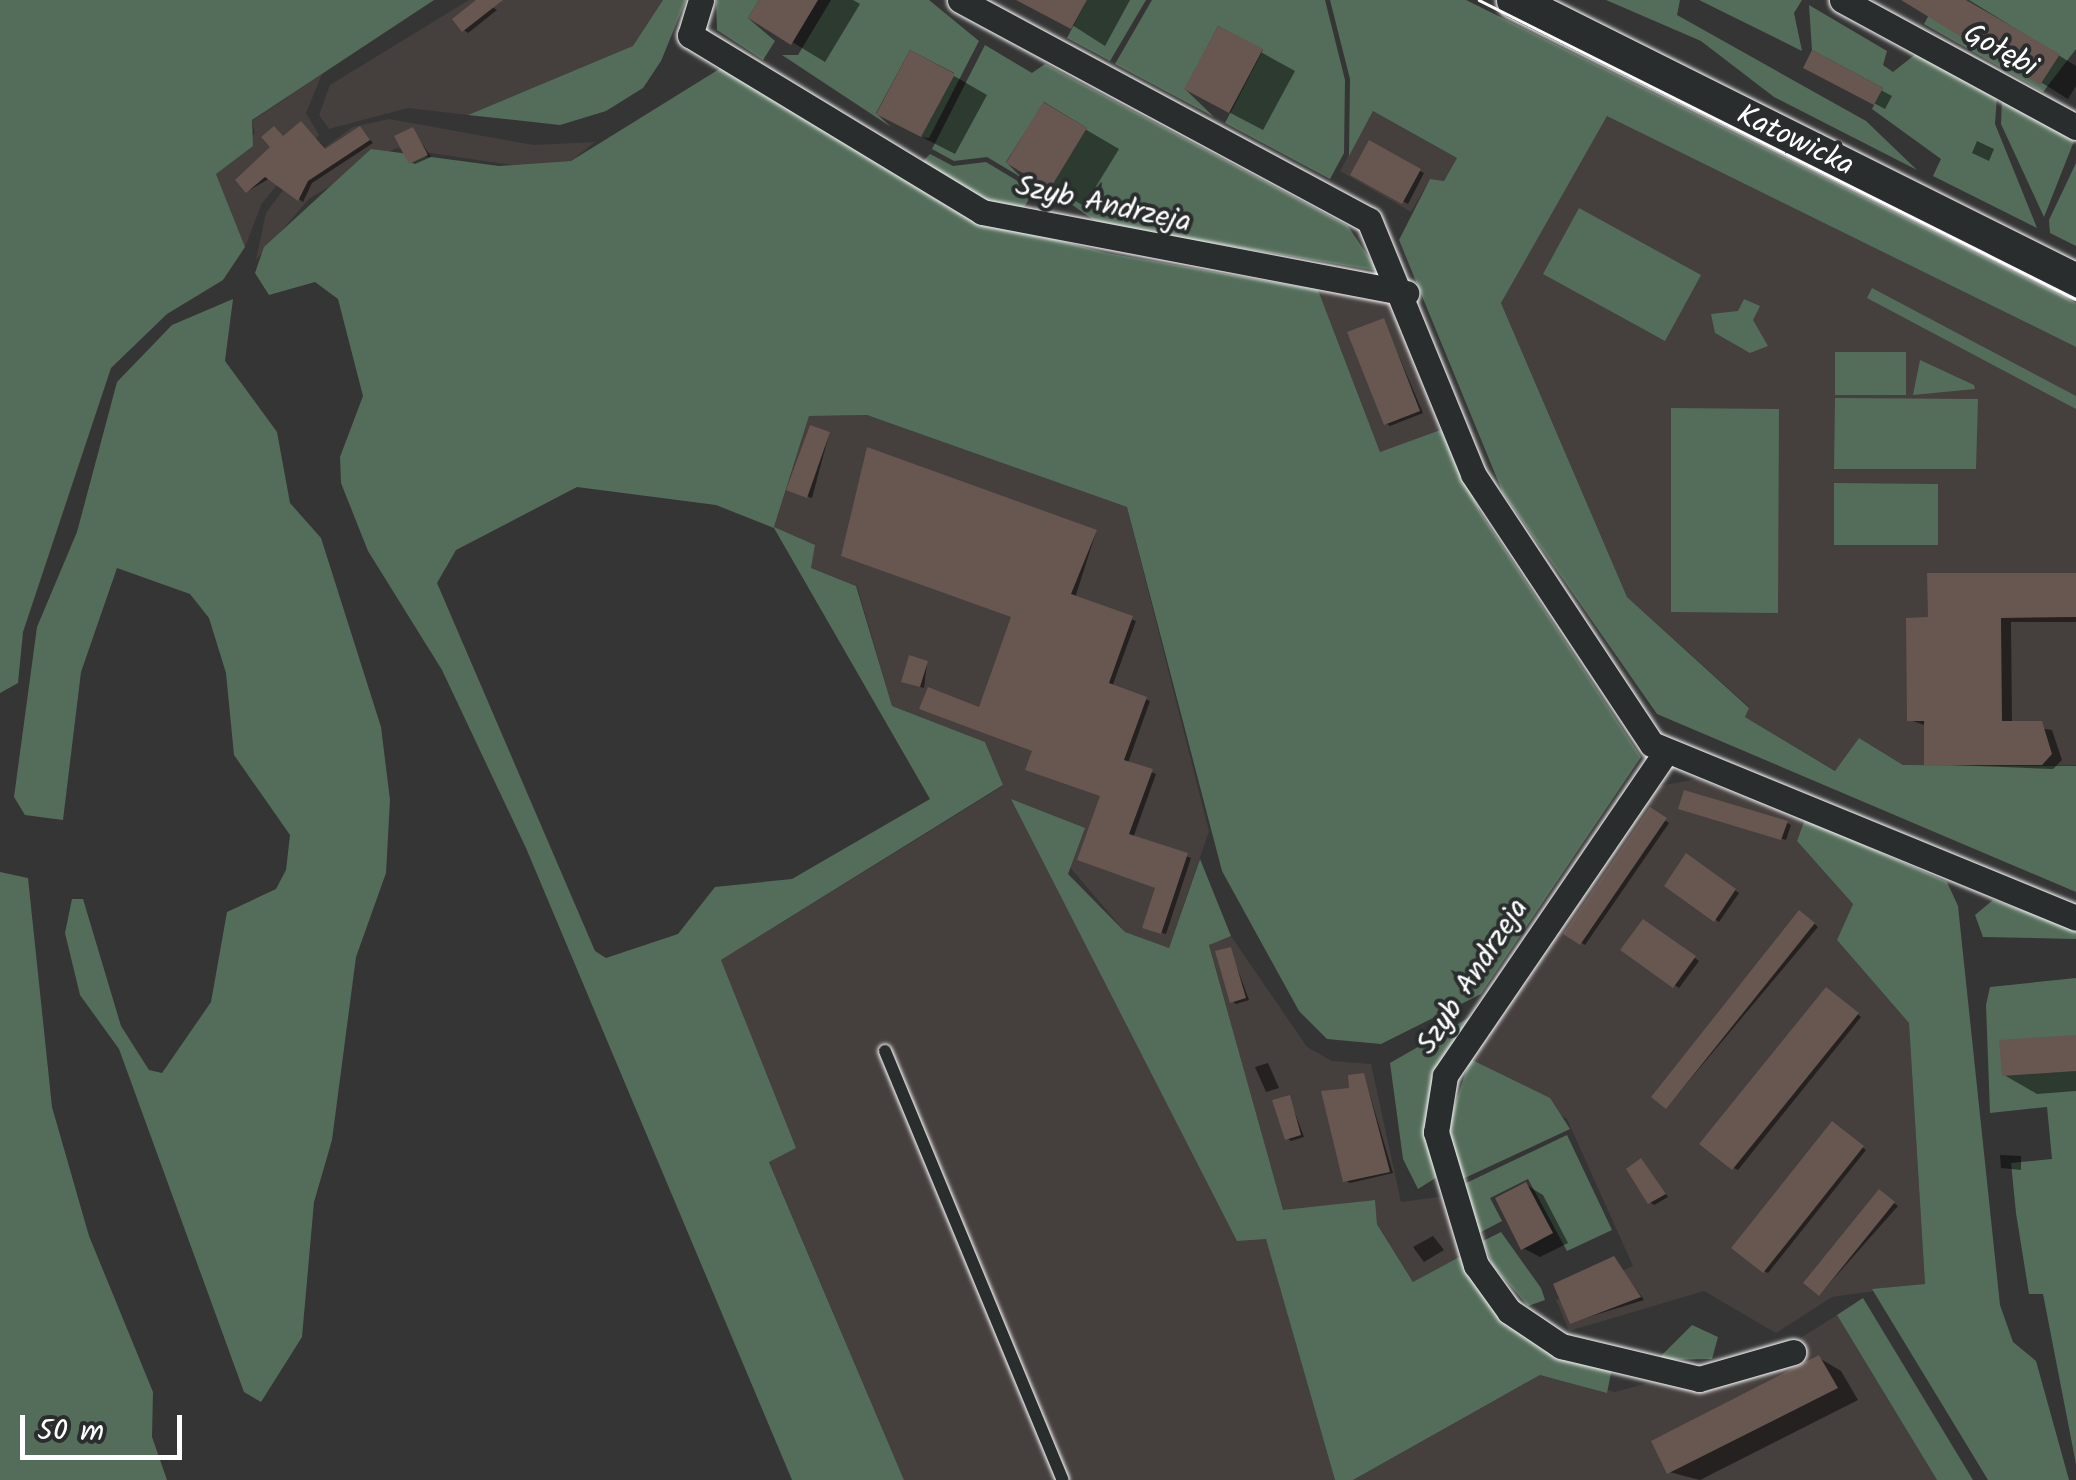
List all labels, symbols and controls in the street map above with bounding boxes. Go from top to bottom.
street label: Gołębi [1957,16,2043,86]
street label: Katowicka [1731,97,1859,185]
street label: Szyb Andrzeja [1012,169,1194,241]
street label: Szyb Andrzeja [1409,892,1537,1062]
scale bar [25,1395,188,1457]
text: 50 m [37,1408,104,1456]

